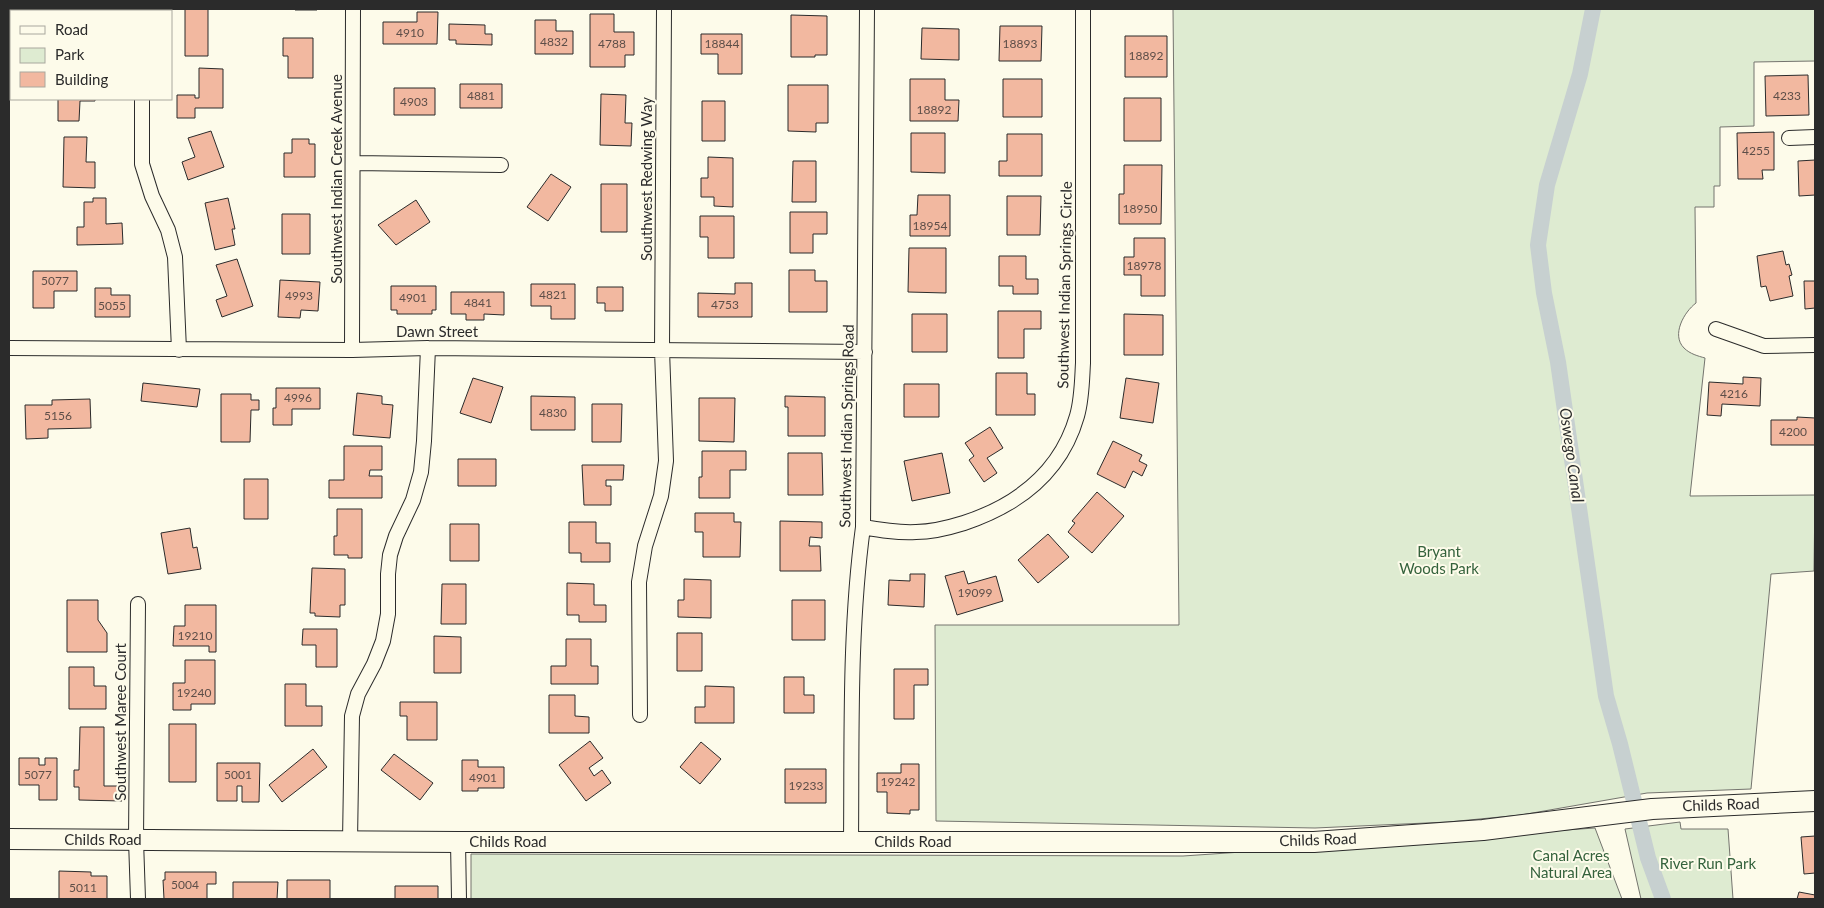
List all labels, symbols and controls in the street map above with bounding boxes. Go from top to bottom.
legend [10,10,172,100]
text: Road [55,20,88,38]
house number: 4910 [396,25,424,40]
house number: 4832 [540,34,568,49]
house number: 4788 [598,36,626,51]
house number: 18844 [705,36,739,51]
house number: 18893 [1003,36,1037,51]
text: Park [55,45,85,63]
house number: 18892 [1129,48,1163,63]
text: Building [55,70,108,88]
street label: Southwest Indian Creek Avenue [327,74,345,284]
house number: 4881 [467,88,495,103]
house number: 4233 [1773,88,1801,103]
house number: 4903 [400,94,428,109]
street label: Southwest Redwing Way [637,97,655,261]
house number: 18892 [917,102,951,117]
house number: 4255 [1742,143,1770,158]
street label: Southwest Indian Springs Circle [1053,181,1075,389]
house number: 18950 [1123,201,1157,216]
house number: 18954 [913,218,947,233]
house number: 18978 [1127,258,1161,273]
house number: 5077 [41,273,69,288]
house number: 4821 [539,287,567,302]
house number: 4993 [285,288,313,303]
house number: 4901 [399,290,427,305]
house number: 4841 [464,295,492,310]
house number: 4753 [711,297,739,312]
house number: 5055 [98,298,126,313]
street label: Dawn Street [396,322,479,340]
street label: Southwest Indian Springs Road [835,324,857,528]
house number: 4216 [1720,386,1748,401]
house number: 4996 [284,390,312,405]
house number: 4830 [539,405,567,420]
water label: Oswego Canal [1556,406,1589,504]
house number: 5156 [44,408,72,423]
house number: 4200 [1779,424,1807,439]
park label: Bryant Woods Park [1399,542,1479,577]
house number: 19099 [958,585,992,600]
house number: 19210 [178,628,212,643]
street label: Southwest Maree Court [111,643,129,801]
house number: 19240 [177,685,211,700]
house number: 5077 [24,767,52,782]
house number: 5001 [224,767,252,782]
house number: 4901 [469,770,497,785]
house number: 19242 [881,774,915,789]
house number: 19233 [789,778,823,793]
street label: Childs Road [1682,794,1760,814]
street label: Childs Road [1279,829,1357,849]
street label: Childs Road [64,830,142,848]
street label: Childs Road [469,832,547,850]
street label: Childs Road [874,832,952,850]
park label: Canal Acres Natural Area [1530,846,1612,881]
park label: River Run Park [1660,854,1757,872]
house number: 5004 [171,877,199,892]
house number: 5011 [69,880,97,895]

